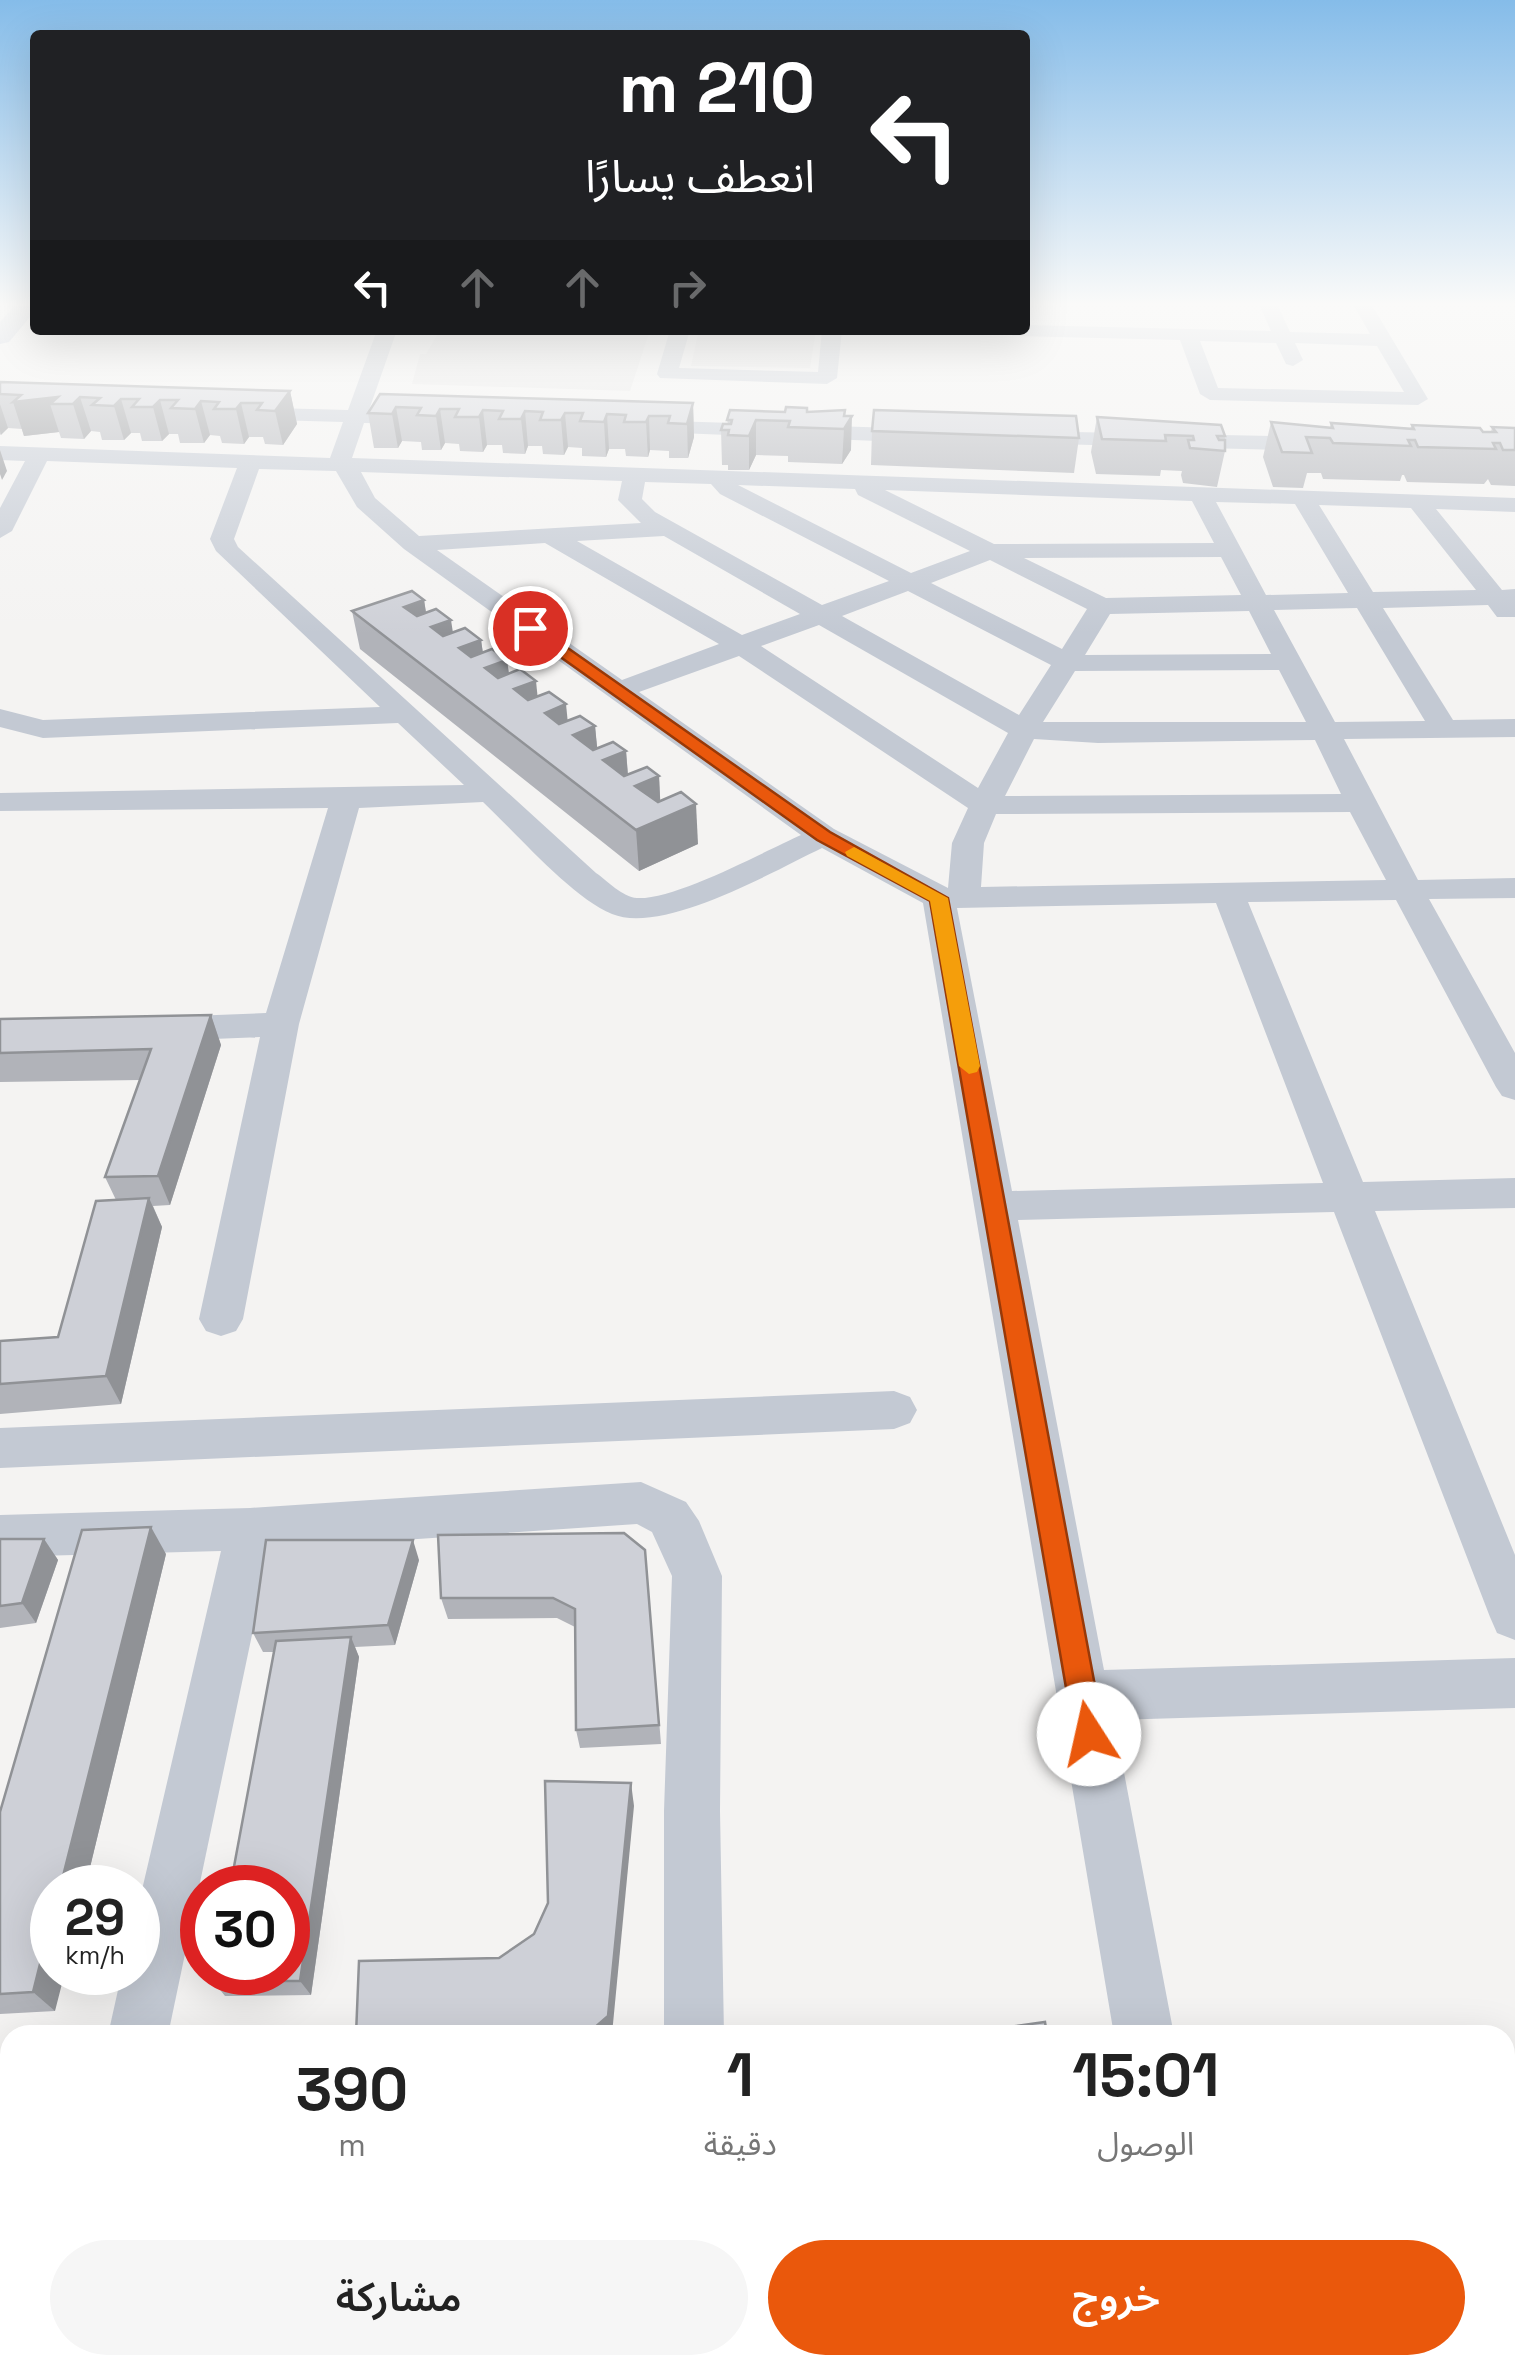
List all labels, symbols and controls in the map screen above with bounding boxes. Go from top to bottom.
text: 210 m [619,43,815,132]
icon: left [850,70,980,200]
text: انعطف يسارًا [585,148,815,205]
icon: left [345,260,400,315]
icon: ahead [450,260,505,315]
icon: ahead [555,260,610,315]
icon: right [660,260,715,315]
pin [488,586,573,671]
icon: arrive [503,601,558,656]
position arrow [1037,1682,1141,1786]
speed limit sign: 30 [180,1865,310,1995]
text: 29 [65,1886,125,1950]
text: km/h [65,1939,125,1971]
text: 1 [727,2037,754,2114]
text: 15:01 [1072,2037,1219,2114]
text: 390 [296,2051,408,2128]
text: دقيقة [704,2124,777,2164]
text: الوصول [1097,2124,1194,2164]
text: m [338,2125,366,2165]
button: مشاركة [50,2240,748,2355]
button: خروج [768,2240,1465,2355]

